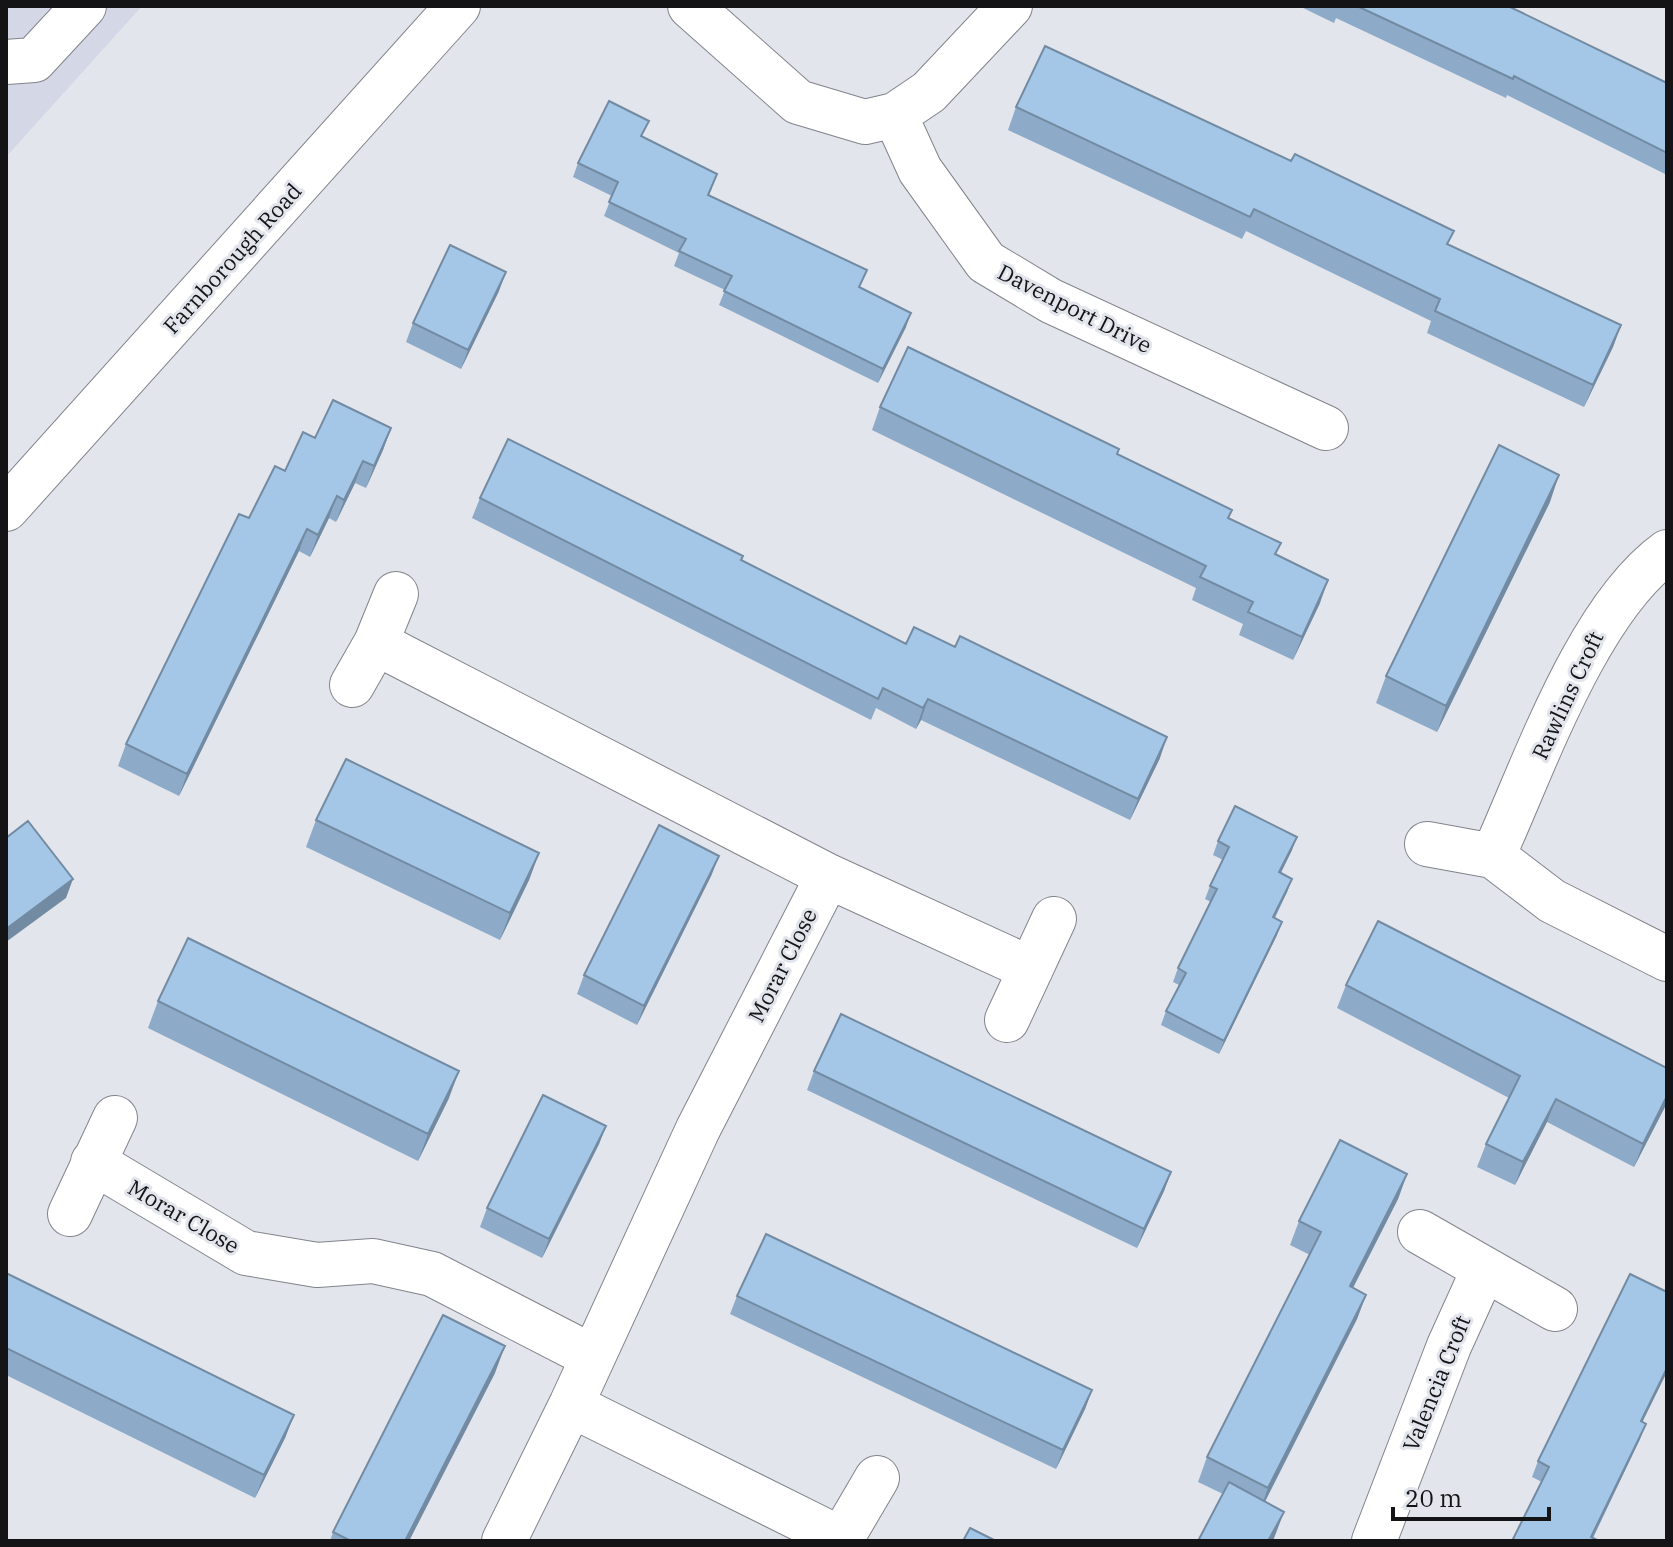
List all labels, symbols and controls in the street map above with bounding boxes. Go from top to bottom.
street label: Farnborough Road [156,176,308,340]
street label: Davenport Drive [993,257,1157,359]
street label: Rawlins Croft [1525,626,1609,764]
street label: Morar Close [741,903,823,1027]
street label: Morar Close [123,1172,245,1260]
street label: Valencia Croft [1396,1310,1477,1455]
scale bar [1393,1471,1549,1521]
text: 20 m [1405,1482,1462,1514]

